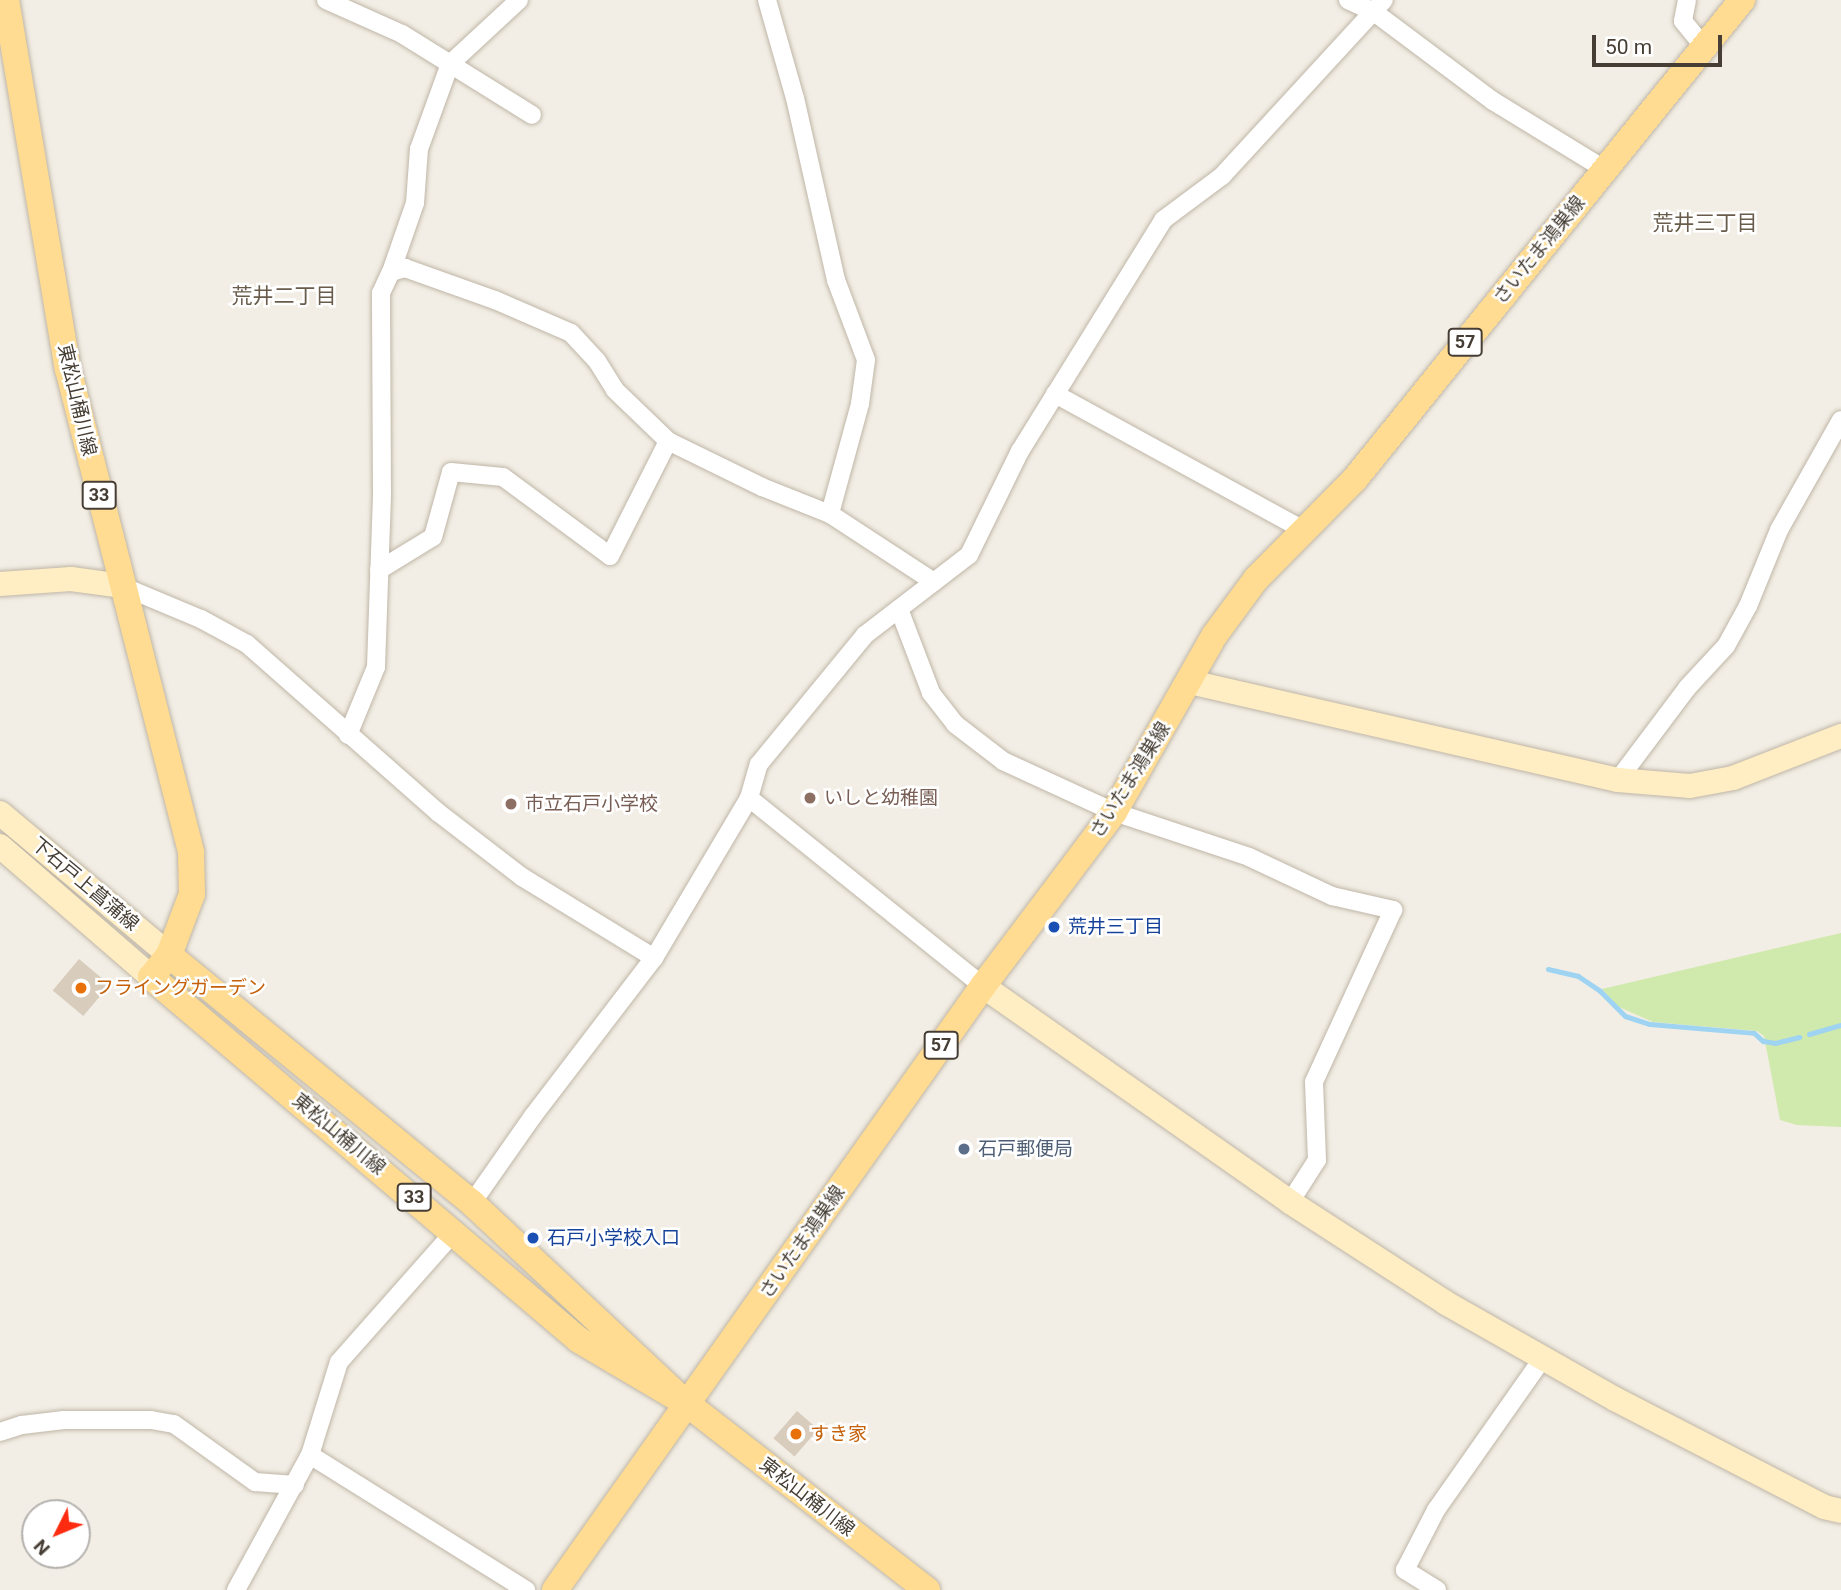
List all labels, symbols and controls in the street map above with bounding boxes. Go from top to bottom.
scale bar [1596,21,1726,65]
text: 50 m [1605,35,1652,59]
street label: さいたま鴻巣線 [1488,191,1590,309]
district label: 荒井三丁目 [1653,210,1757,236]
district label: 荒井二丁目 [232,283,336,309]
road number: 57 [1448,328,1482,356]
street label: 東松山桶川線 [53,342,101,458]
road number: 33 [82,480,116,509]
street label: さいたま鴻巣線 [1085,718,1175,842]
place label: いしと幼稚園 [824,787,938,809]
marker: いしと幼稚園 [802,790,818,806]
place label: 市立石戸小学校 [525,793,658,815]
marker: 市立石戸小学校 [503,796,519,812]
street label: 下石戸上菖蒲線 [27,833,143,935]
place label: 荒井三丁目 [1068,916,1163,938]
marker: 荒井三丁目 [1046,919,1062,935]
place label: フライングガーデン [95,977,266,999]
marker: フライングガーデン [73,980,89,996]
road number: 57 [923,1030,958,1060]
street label: 東松山桶川線 [288,1089,390,1179]
place label: 石戸郵便局 [978,1138,1073,1160]
marker: 石戸郵便局 [956,1141,972,1157]
street label: さいたま鴻巣線 [755,1181,849,1303]
road number: 33 [396,1182,432,1212]
place label: 石戸小学校入口 [547,1227,680,1249]
marker: 石戸小学校入口 [525,1230,541,1246]
place label: すき家 [810,1423,867,1445]
marker: すき家 [788,1426,804,1442]
street label: 東松山桶川線 [755,1453,859,1541]
north arrow [21,1499,91,1569]
text: N [29,1535,55,1560]

